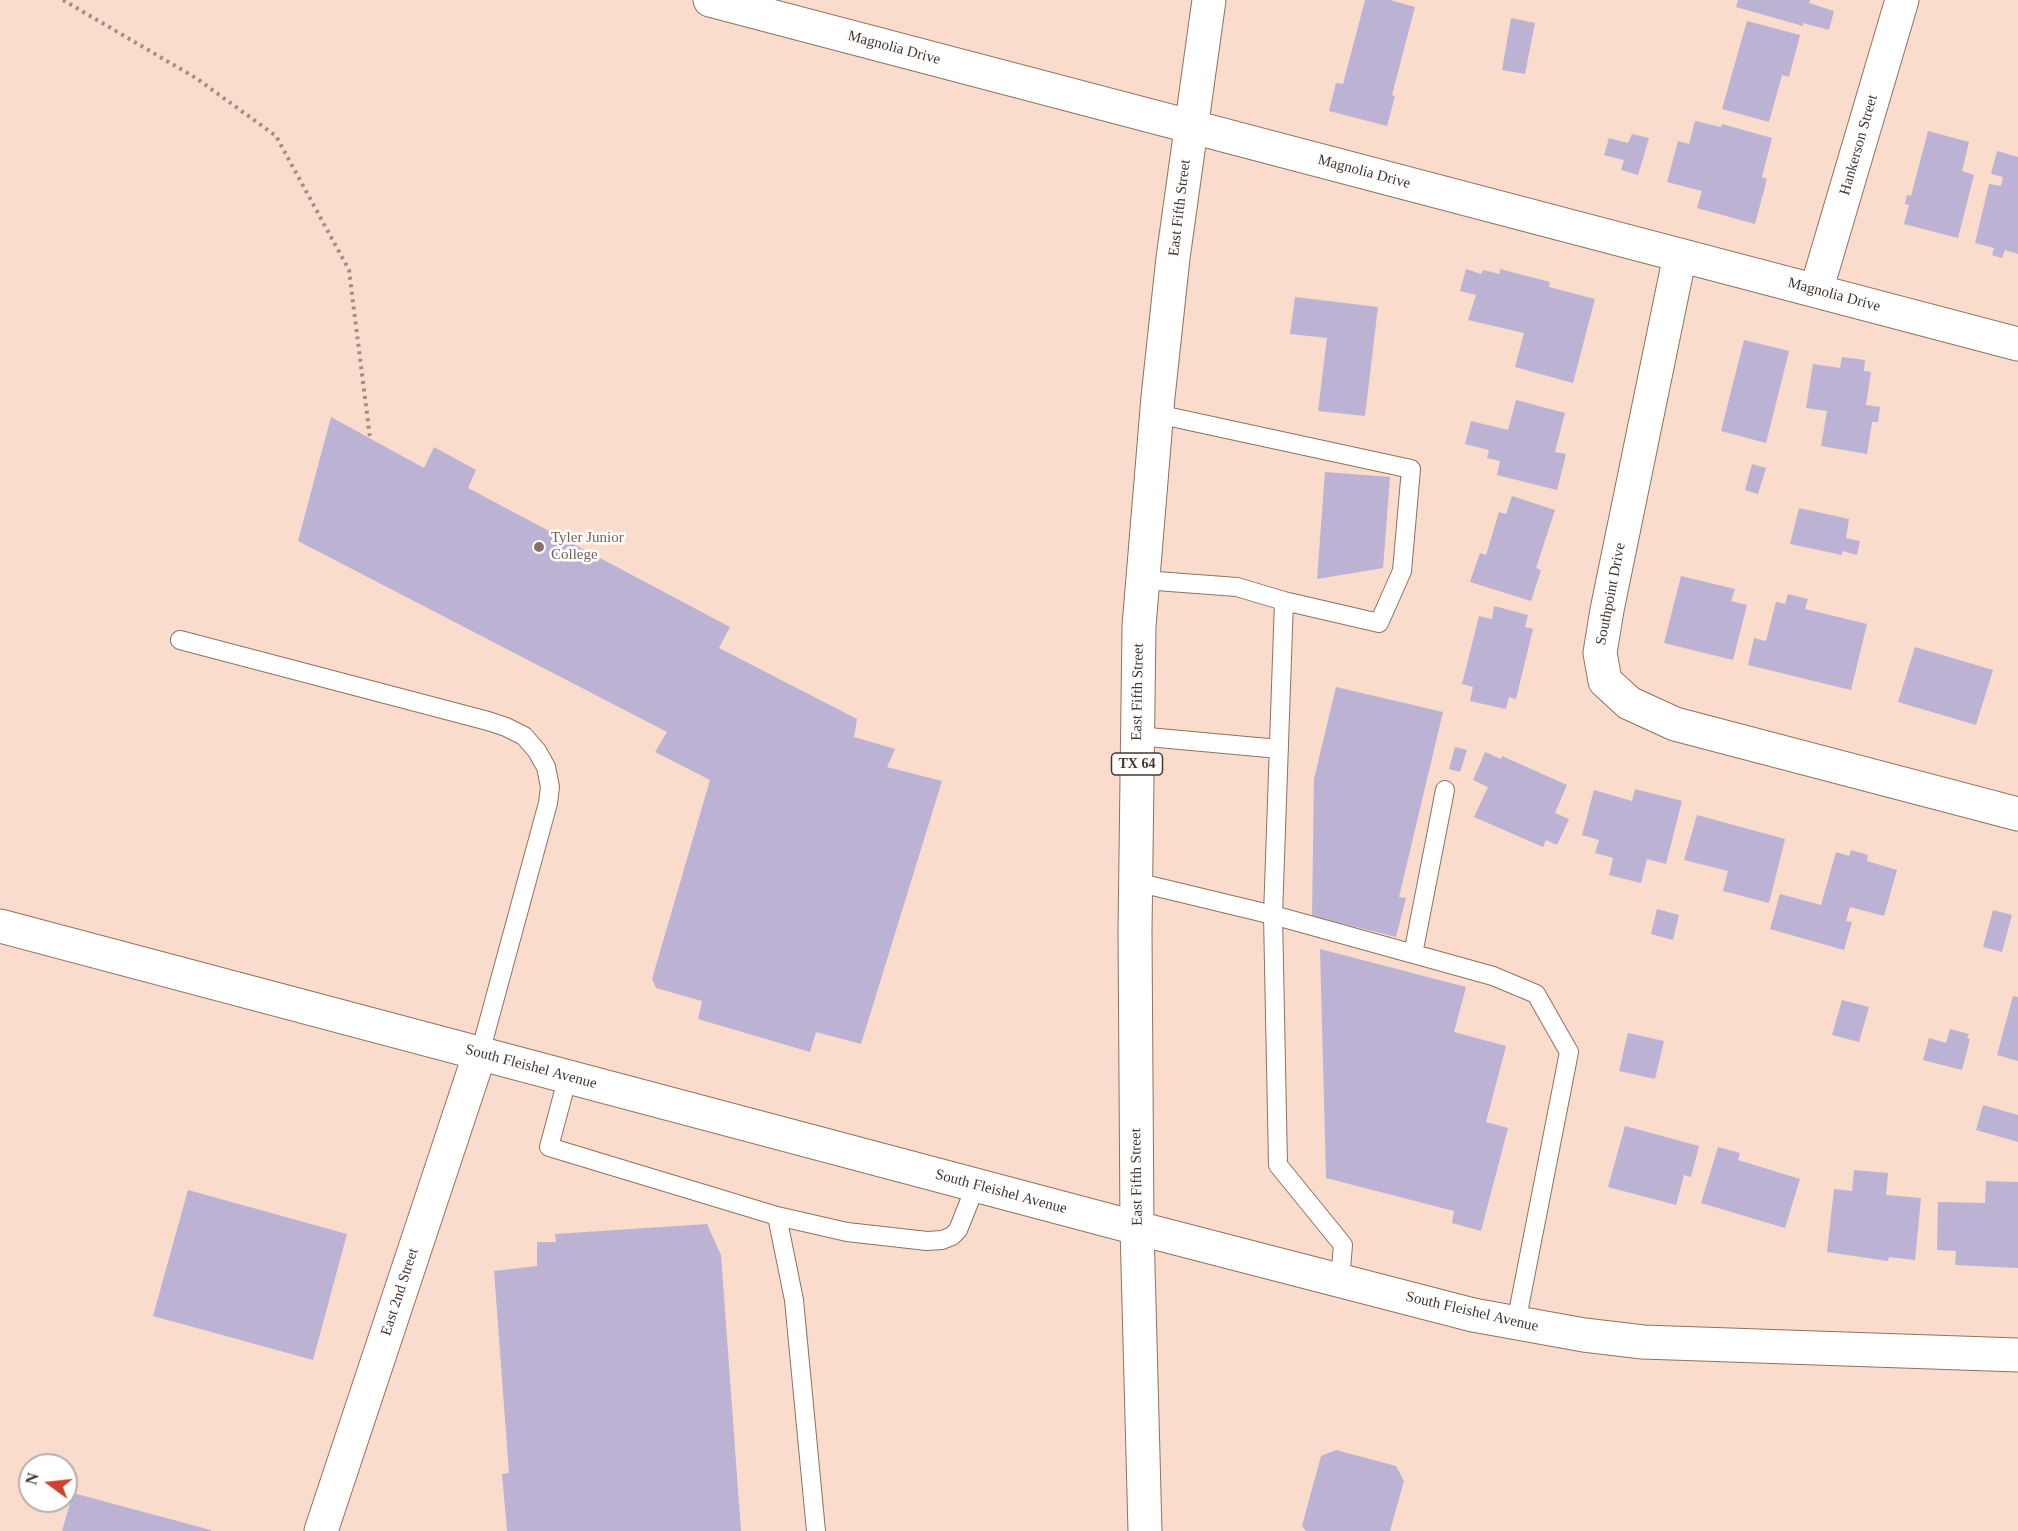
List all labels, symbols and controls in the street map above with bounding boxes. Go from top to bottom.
street label: Magnolia Drive [846,27,942,69]
street label: Hankerson Street [1836,93,1882,197]
street label: Magnolia Drive [1316,151,1412,193]
street label: East Fifth Street [1165,159,1195,257]
street label: Magnolia Drive [1786,274,1882,316]
place label: Tyler Junior College [551,529,624,564]
marker: Tyler Junior College [532,540,546,554]
street label: Southpoint Drive [1592,541,1630,647]
street label: East Fifth Street [1128,643,1148,741]
road number: TX 64 [1112,753,1162,775]
street label: South Fleishel Avenue [463,1041,599,1093]
street label: East Fifth Street [1127,1128,1147,1226]
street label: South Fleishel Avenue [933,1166,1069,1218]
street label: East 2nd Street [377,1246,423,1338]
street label: South Fleishel Avenue [1404,1288,1540,1336]
north arrow [18,1453,78,1513]
text: N [22,1471,42,1487]

